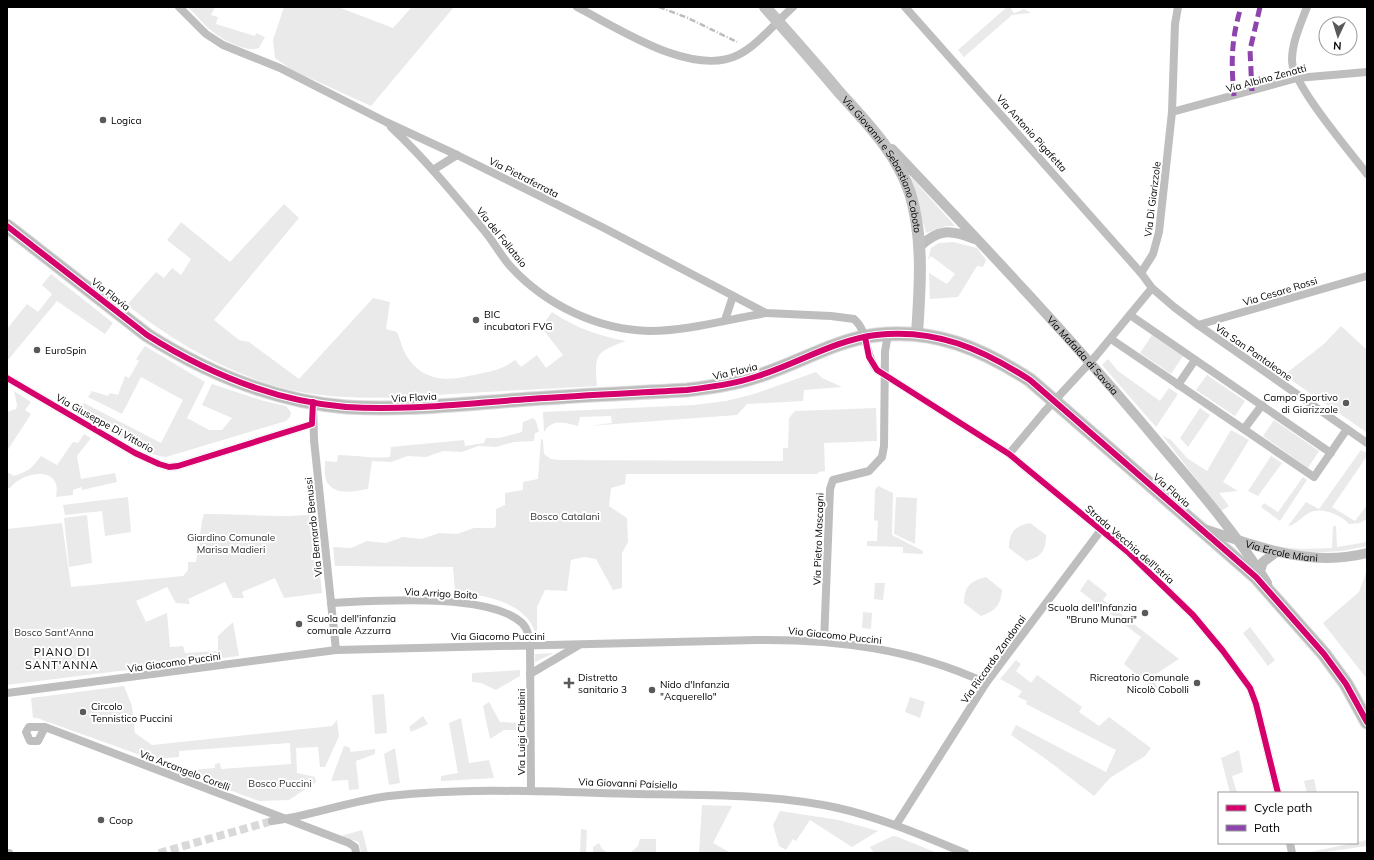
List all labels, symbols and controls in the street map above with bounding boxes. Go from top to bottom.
north arrow [1318,16,1358,56]
text: N [1333,39,1342,53]
street label: Via Albino Zenatti [1225,62,1308,95]
street label: Via Antonio Pigafetta [994,92,1070,175]
street label: Via Giovanni e Sebastiano Caboto [839,93,924,234]
place label: Logica [111,114,141,127]
marker: Logica [98,115,108,125]
street label: Via Pietraferrata [487,154,561,201]
street label: Via Di Giarizzole [1141,161,1164,238]
street label: Via del Follatoio [473,205,530,270]
street label: Via Cesare Rossi [1241,274,1319,309]
street label: Via Flavia [89,275,133,314]
place label: BIC incubatori FVG [484,308,553,333]
street label: Via Mafalda di Savoia [1044,313,1121,398]
marker: BIC incubatori FVG [471,315,481,325]
street label: Via San Pantaleone [1213,321,1295,384]
place label: EuroSpin [45,344,87,357]
marker: EuroSpin [32,345,42,355]
street label: Via Flavia [711,360,759,383]
street label: Via Flavia [391,390,437,405]
street label: Via Giuseppe Di Vittorio [54,391,156,456]
place label: Campo Sportivo di Giarizzole [1264,391,1338,416]
marker: Campo Sportivo di Giarizzole [1341,398,1351,408]
street label: Via Flavia [1150,471,1193,510]
street label: Via Bernardo Benussi [302,477,325,577]
street label: Via Pietro Mascagni [810,493,827,585]
street label: Strada Vecchia dell'Istria [1082,502,1177,587]
park label: Bosco Catalani [530,510,600,523]
park label: Giardino Comunale Marisa Madieri [187,531,275,556]
street label: Via Ercole Miani [1244,537,1318,565]
street label: Via Arrigo Boito [404,585,478,602]
place label: Scuola dell'Infanzia "Bruno Munari" [1048,601,1137,626]
marker: Scuola dell'Infanzia "Bruno Munari" [1140,608,1150,618]
place label: Scuola dell'infanzia comunale Azzurra [307,612,396,637]
street label: Via Riccardo Zandonai [958,613,1029,706]
marker: Scuola dell'infanzia comunale Azzurra [294,619,304,629]
street label: Via Giacomo Puccini [788,624,882,647]
park label: Bosco Sant'Anna [14,626,94,639]
street label: Via Giacomo Puccini [451,630,545,643]
district label: PIANO DI SANT'ANNA [25,645,99,672]
street label: Via Giacomo Puccini [127,650,222,675]
place label: Distretto sanitario 3 [578,671,627,696]
place label: Ricreatorio Comunale Nicolò Cobolli [1090,671,1189,696]
marker: Distretto sanitario 3 [563,677,575,689]
place label: Nido d'Infanzia "Acquerello" [660,678,730,703]
marker: Ricreatorio Comunale Nicolò Cobolli [1192,678,1202,688]
marker: Nido d'Infanzia "Acquerello" [647,685,657,695]
street label: Via Luigi Cherubini [515,689,528,775]
place label: Circolo Tennistico Puccini [91,700,172,725]
marker: Circolo Tennistico Puccini [78,707,88,717]
street label: Via Arcangelo Corelli [138,747,232,794]
street label: Via Giovanni Paisiello [578,775,678,792]
park label: Bosco Puccini [248,777,312,790]
legend [1218,792,1358,844]
text: Cycle path [1254,800,1312,815]
place label: Coop [109,814,133,827]
marker: Coop [96,815,106,825]
text: Path [1254,820,1280,835]

